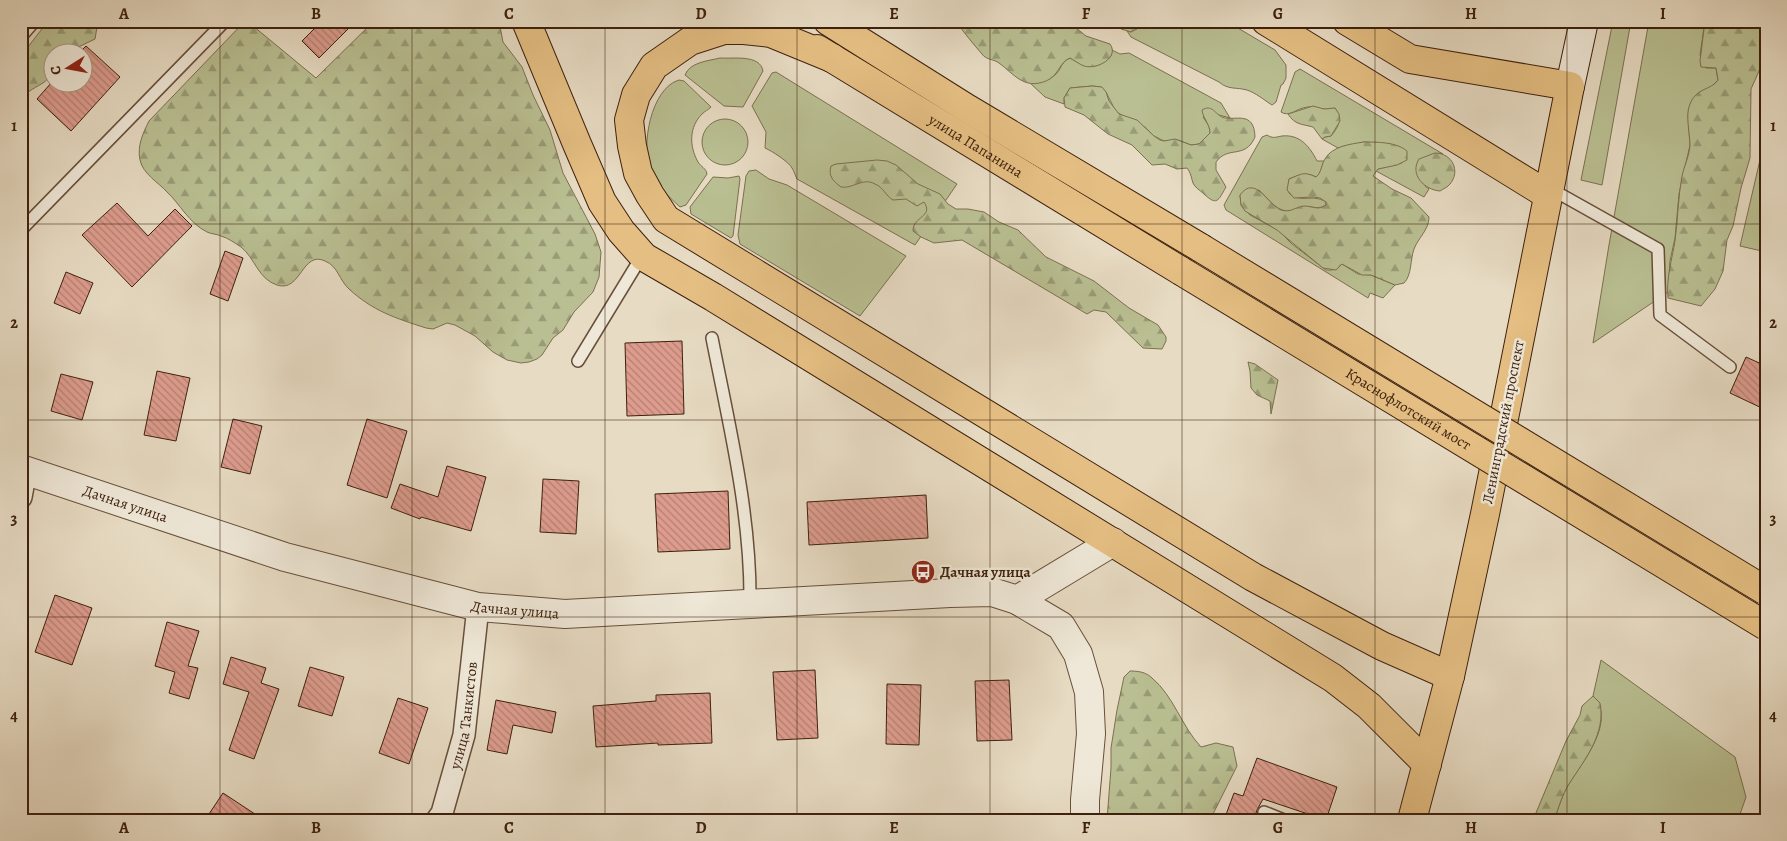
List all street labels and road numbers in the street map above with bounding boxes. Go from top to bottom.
street label: улица Папанина [924,109,1027,182]
street label: Ленинградский проспект [1477,338,1529,505]
street label: Краснофлотский мост [1342,363,1475,455]
street label: Дачная улица [80,480,170,527]
street label: Дачная улица [469,596,560,623]
street label: улица Танкистов [445,661,482,772]

